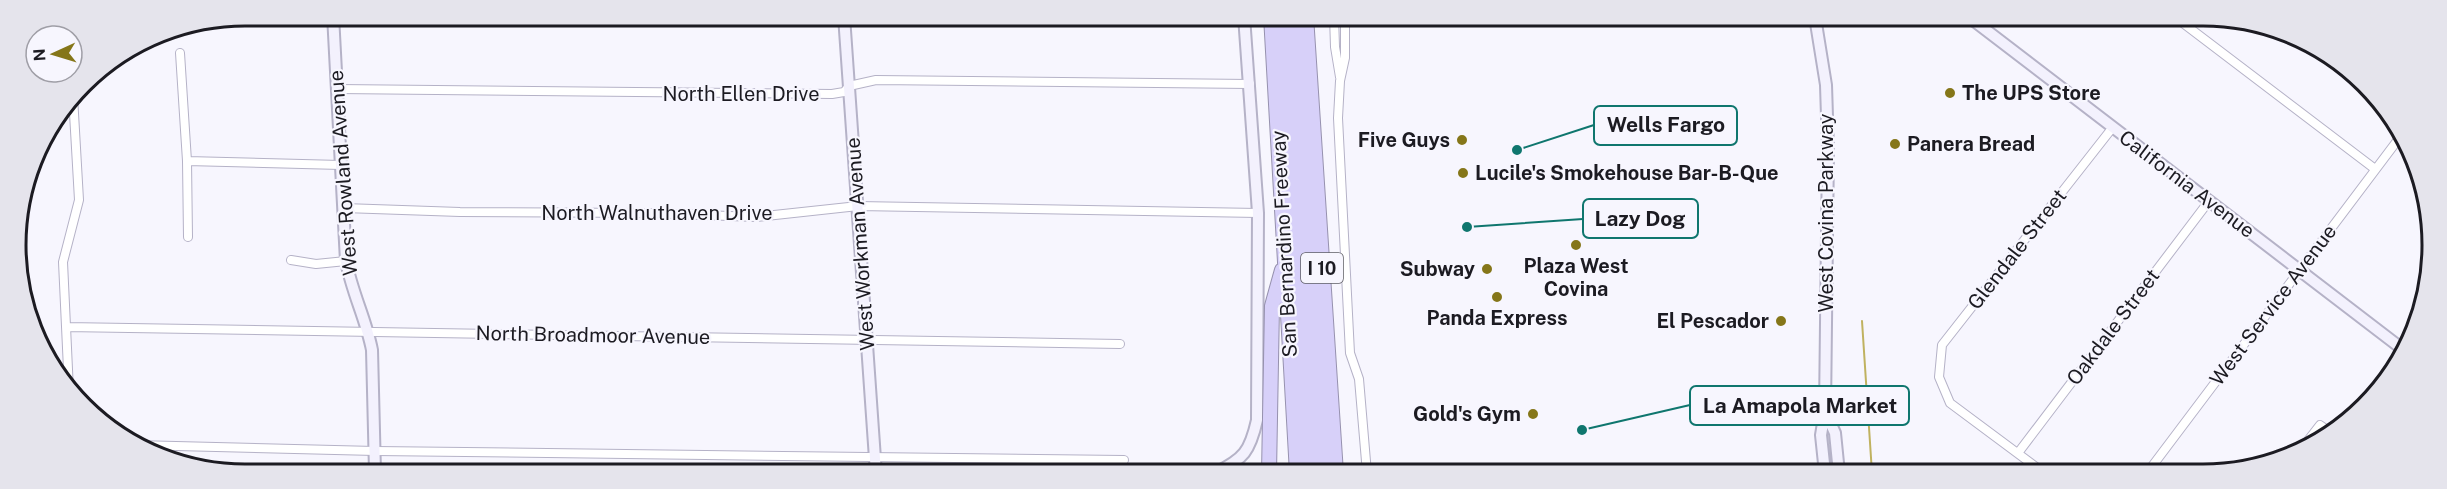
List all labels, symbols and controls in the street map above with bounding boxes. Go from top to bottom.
north arrow [24,24,84,84]
text: N [30,48,49,62]
street label: West Rowland Avenue [324,69,362,277]
place label: The UPS Store [1962,81,2101,105]
street label: North Ellen Drive [663,82,820,106]
marker: The UPS Store [1943,86,1957,100]
callout: Wells Fargo [1594,106,1737,145]
text: Wells Fargo [1607,112,1725,137]
street label: West Covina Parkway [1814,113,1838,313]
street label: California Avenue [2114,125,2260,243]
place label: Five Guys [1358,128,1450,152]
street label: San Bernardino Freeway [1266,130,1302,358]
place label: Panera Bread [1907,132,2035,156]
marker: Five Guys [1455,133,1469,147]
street label: West Workman Avenue [841,137,879,351]
marker: Panera Bread [1888,137,1902,151]
place label: Lucile's Smokehouse Bar-B-Que [1475,161,1779,185]
marker: Lucile's Smokehouse Bar-B-Que [1456,166,1470,180]
street label: Glendale Street [1963,184,2071,314]
callout: Lazy Dog [1583,199,1698,238]
street label: North Walnuthaven Drive [541,201,773,225]
text: Lazy Dog [1595,206,1685,231]
street label: West Service Avenue [2205,220,2341,390]
marker: Plaza West Covina [1569,238,1583,252]
road number: I 10 [1301,253,1343,283]
place label: Plaza West Covina [1523,254,1629,301]
place label: Subway [1400,257,1475,281]
marker: Subway [1480,262,1494,276]
street label: Oakdale Street [2061,264,2165,390]
marker: Panda Express [1490,290,1504,304]
place label: Panda Express [1426,306,1568,330]
place label: El Pescador [1656,309,1769,333]
marker: El Pescador [1774,314,1788,328]
street label: North Broadmoor Avenue [476,321,710,349]
callout: La Amapola Market [1690,386,1909,425]
text: La Amapola Market [1703,393,1897,418]
place label: Gold's Gym [1413,402,1521,426]
marker: Gold's Gym [1526,407,1540,421]

